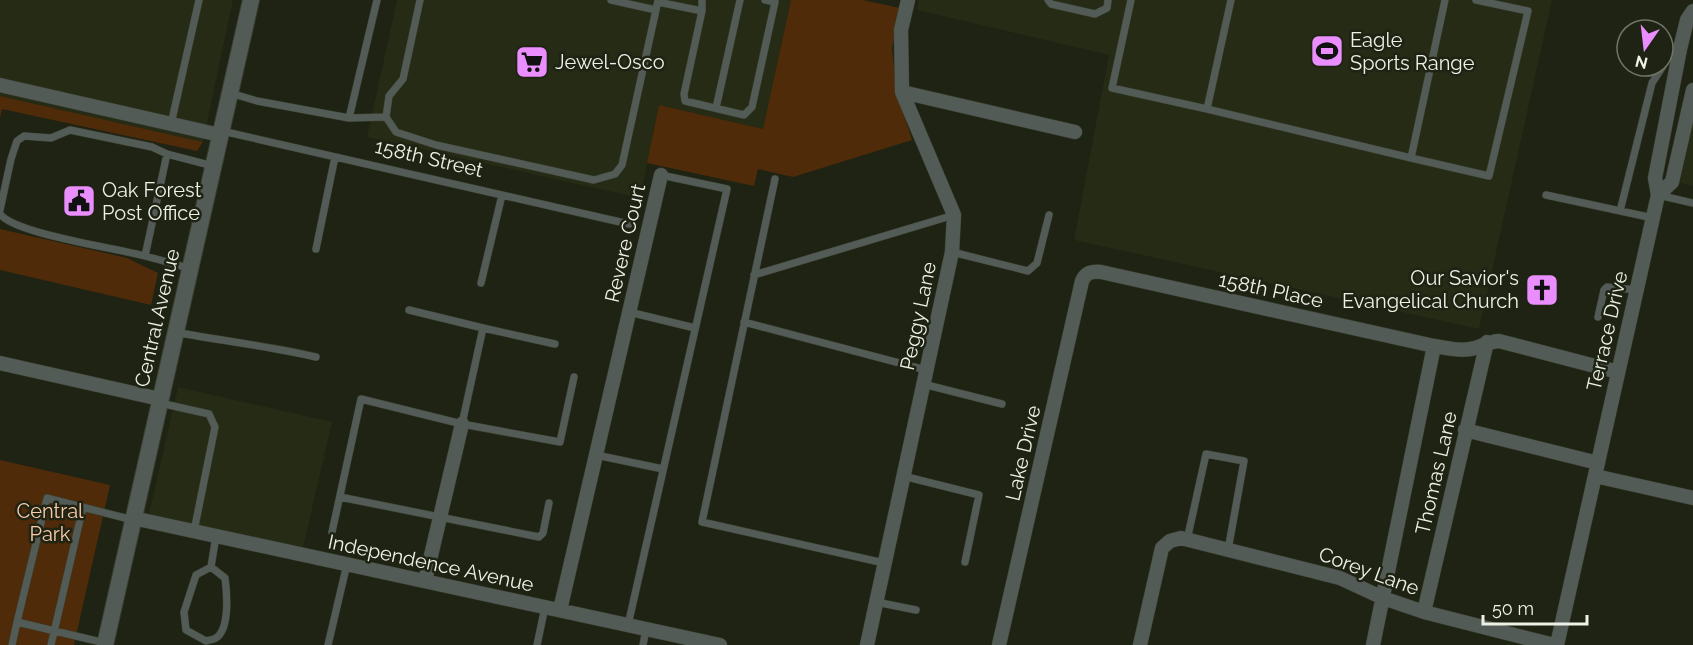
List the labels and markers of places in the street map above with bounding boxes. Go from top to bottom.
place label: Eagle Sports Range [1350,28,1475,75]
sports icon: Eagle Sports Range [1309,33,1345,69]
supermarket icon: Jewel-Osco [514,44,550,80]
place label: Jewel-Osco [555,50,665,74]
place label: Oak Forest Post Office [102,178,202,225]
public building icon: Oak Forest Post Office [61,183,97,219]
place label: Our Savior's Evangelical Church [1342,266,1519,313]
church icon: Our Savior's Evangelical Church [1524,272,1560,308]

